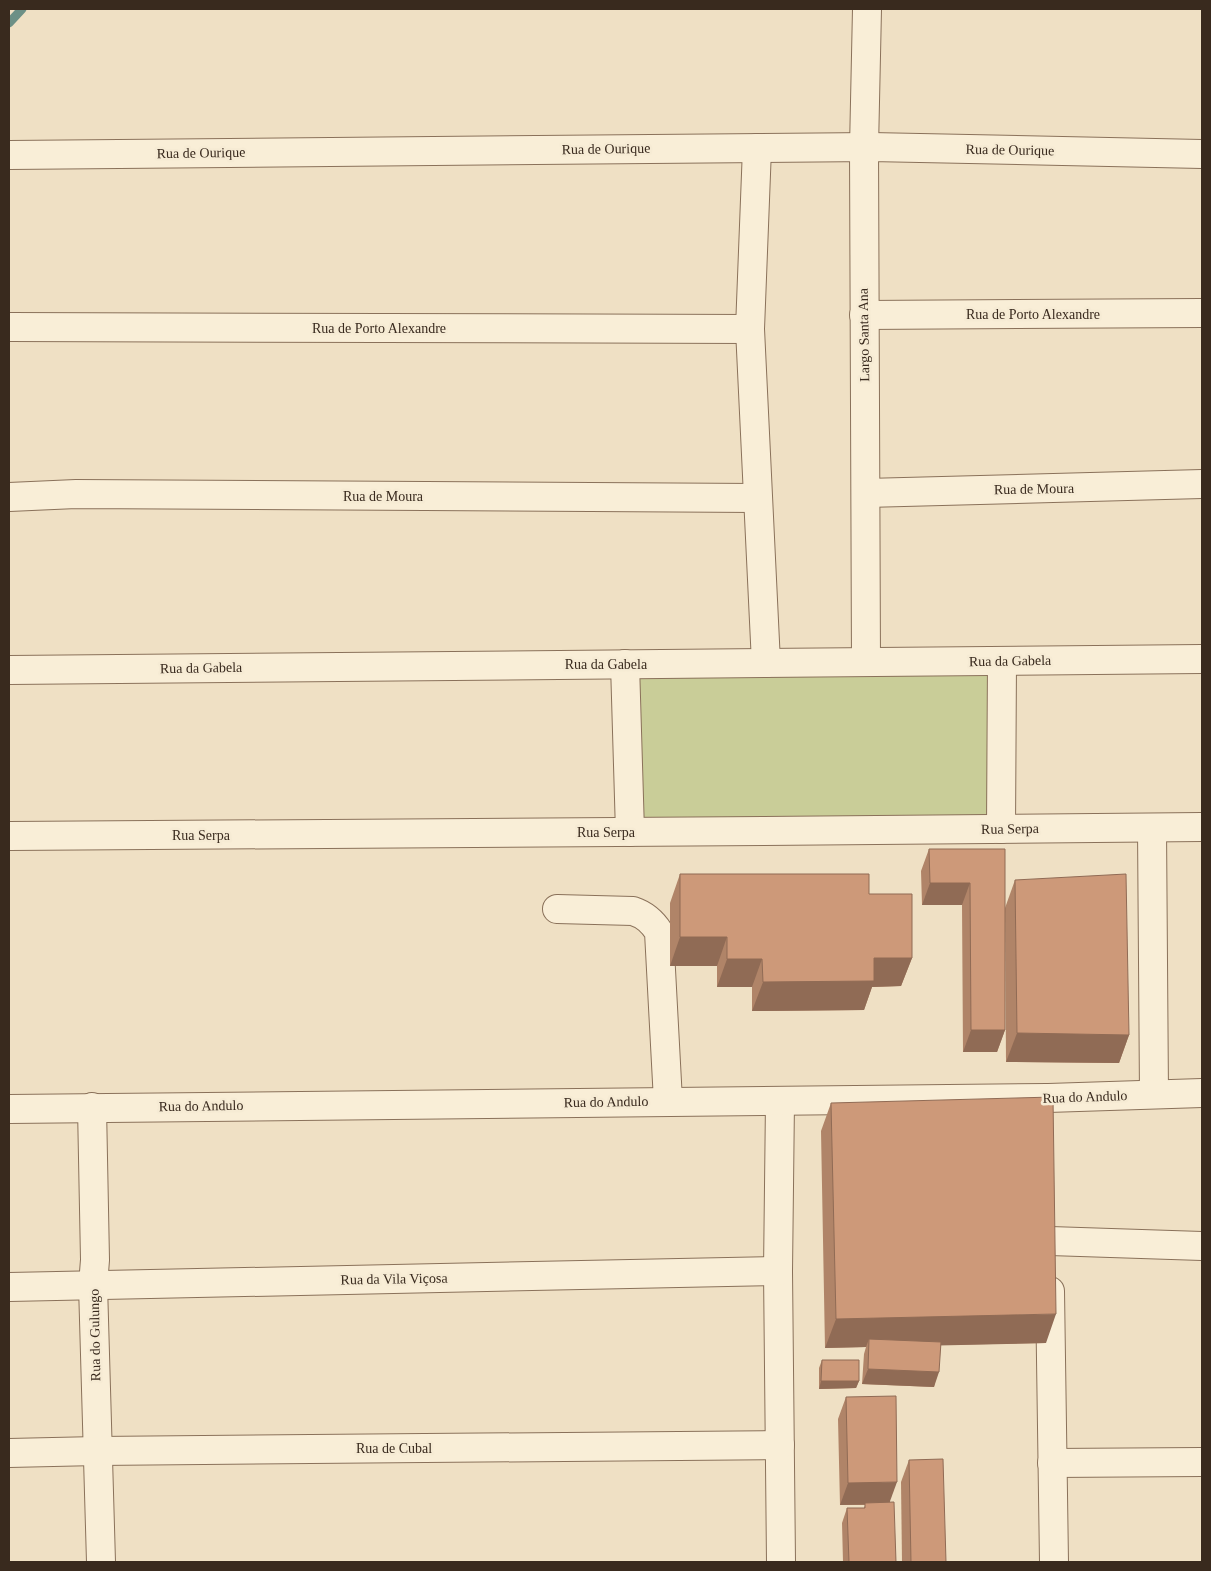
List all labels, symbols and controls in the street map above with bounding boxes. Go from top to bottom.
street label: Rua de Ourique [562,141,650,157]
street label: Rua de Ourique [966,142,1054,158]
street label: Rua de Ourique [157,145,245,161]
street label: Largo Santa Ana [856,287,872,382]
street label: Rua de Porto Alexandre [966,307,1100,322]
street label: Rua de Porto Alexandre [312,321,446,336]
street label: Rua de Moura [994,481,1075,497]
street label: Rua de Moura [343,489,424,504]
street label: Rua da Gabela [969,653,1052,669]
street label: Rua da Gabela [565,657,648,672]
street label: Rua da Gabela [160,660,243,676]
street label: Rua Serpa [981,821,1040,837]
street label: Rua Serpa [577,825,636,840]
street label: Rua Serpa [172,828,231,843]
street label: Rua do Andulo [1042,1088,1128,1106]
street label: Rua do Andulo [563,1094,649,1110]
street label: Rua do Andulo [158,1098,244,1114]
street label: Rua da Vila Viçosa [340,1271,448,1287]
street label: Rua do Gulungo [87,1289,103,1381]
street label: Rua de Cubal [356,1441,432,1456]

